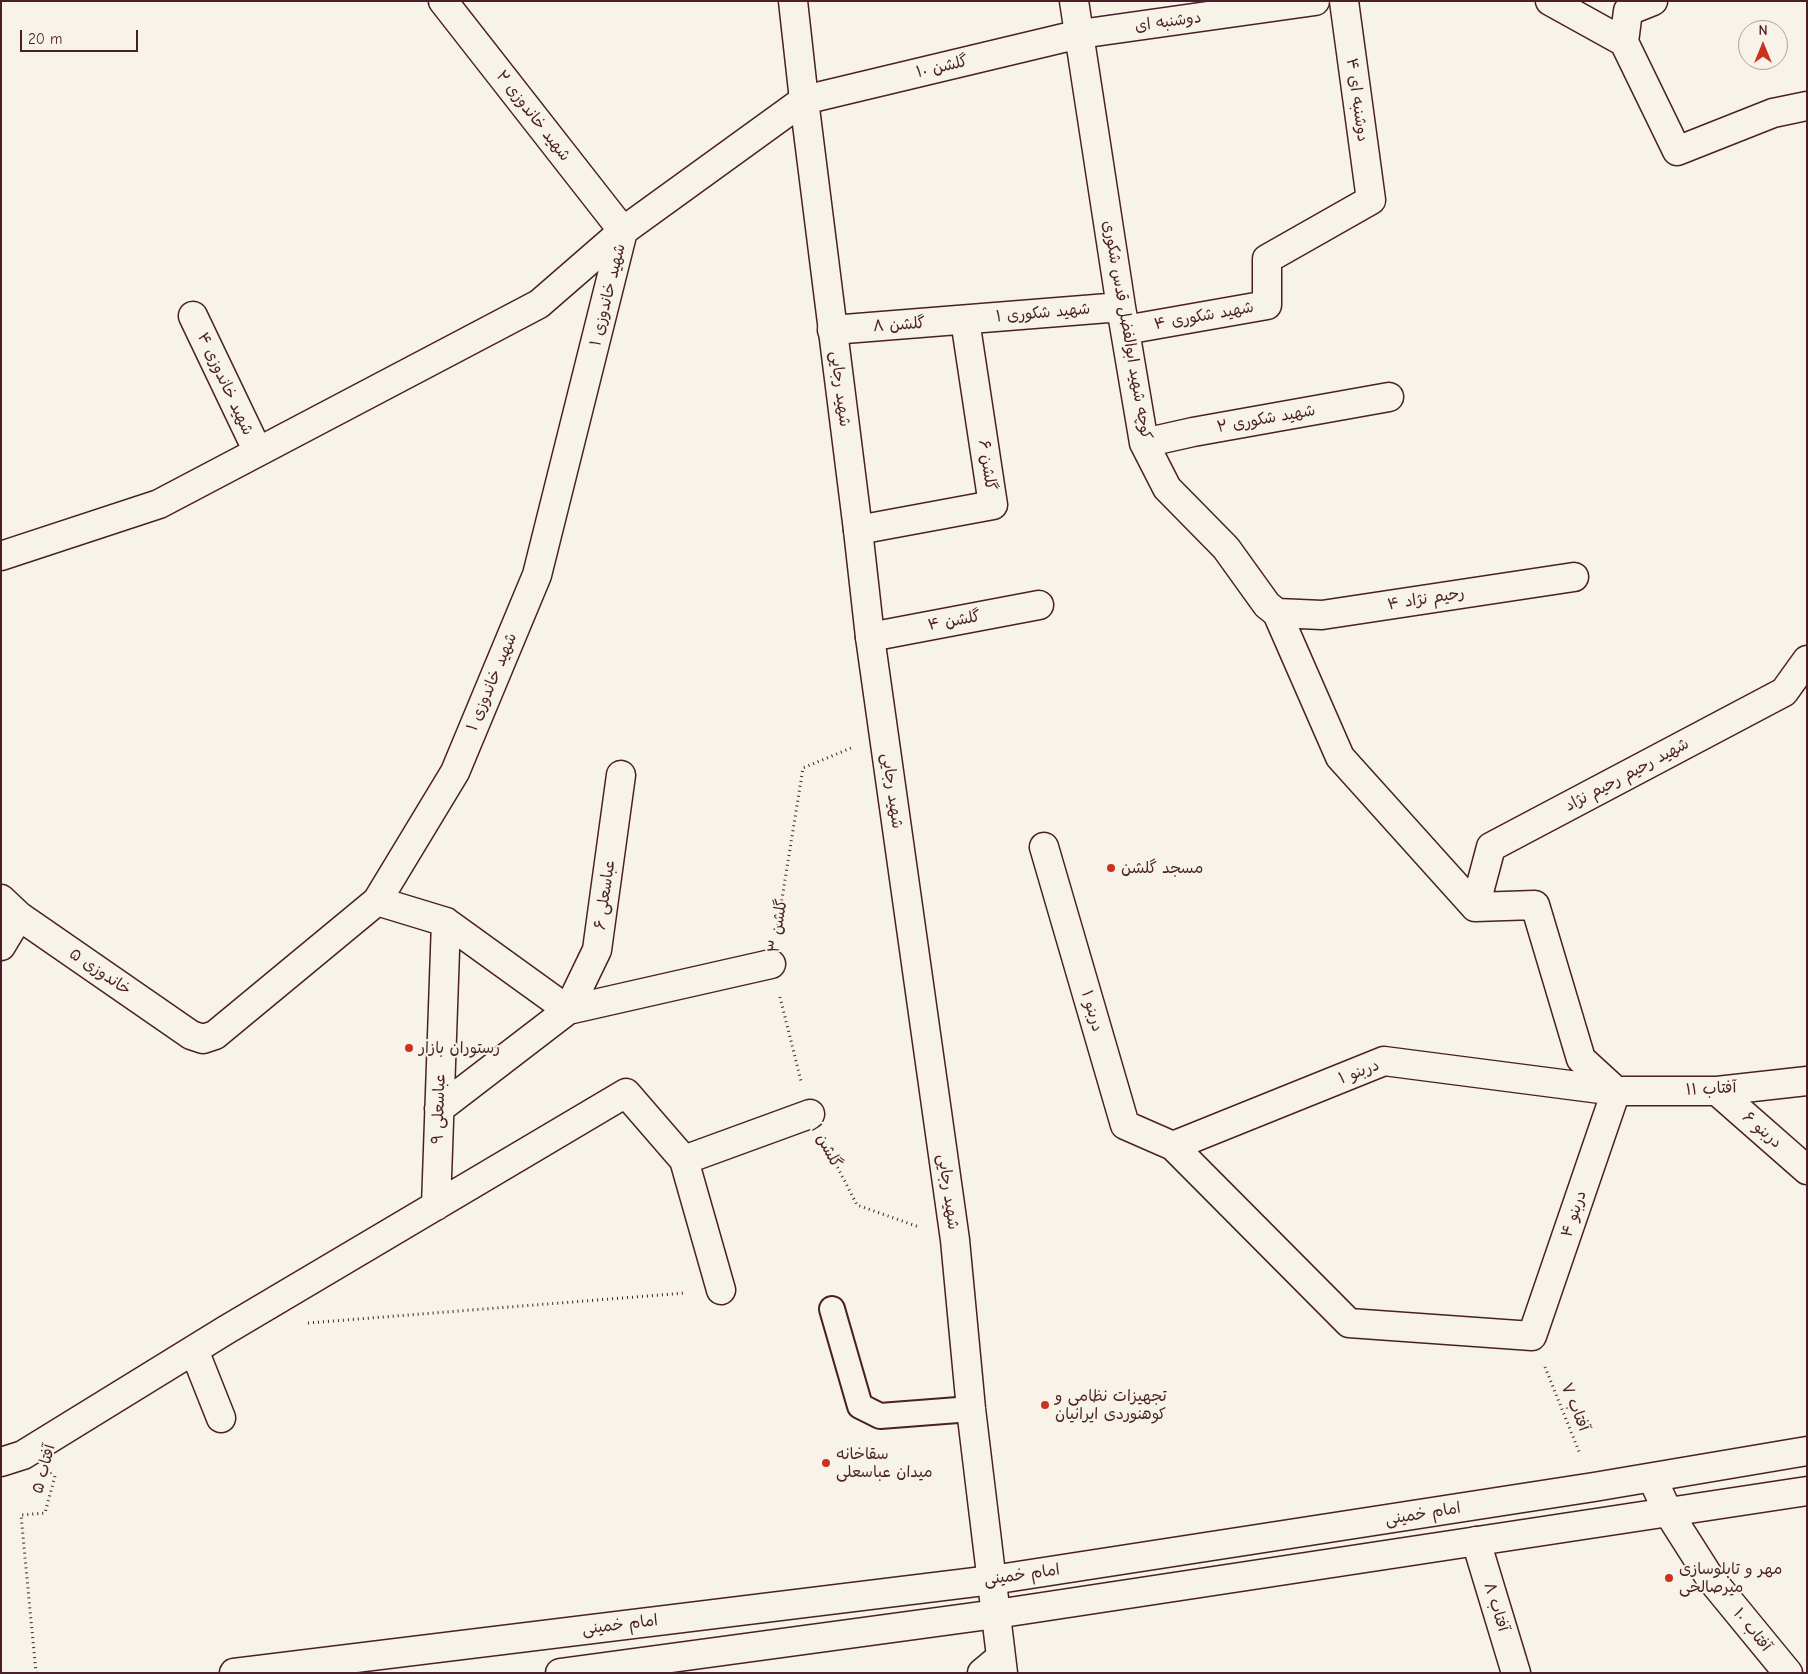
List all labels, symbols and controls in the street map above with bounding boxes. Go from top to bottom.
street label: دوشنبه ای [1133,8,1203,36]
scale bar [22,20,140,52]
north arrow [1738,20,1788,70]
text: N [1758,22,1768,39]
text: 20 m [28,30,62,48]
street label: ۱۰ گلشن [914,52,970,82]
street label: ۴ دوشنبه ای [1342,57,1372,143]
street label: ۲ شهید خاندوزی [492,67,574,165]
street label: کوچه شهید ابوالفضل قدس شکوری [1098,219,1156,441]
street label: ۱ شهید خاندوزی [586,242,630,348]
street label: ۴ شهید شکوری [1153,298,1255,334]
street label: ۱ شهید شکوری [995,299,1091,327]
street label: ۸ گلشن [872,314,926,336]
street label: ۴ شهید خاندوزی [193,330,257,438]
street label: شهید رجایی [826,350,854,428]
street label: ۲ شهید شکوری [1215,401,1317,437]
street label: ۶ گلشن [974,439,1000,491]
street label: رحیم نژاد ۴ [1386,583,1466,615]
street label: ۴ گلشن [926,607,982,635]
street label: ۱ شهید خاندوزی [463,630,521,734]
street label: شهید رحیم رحیم نژاد [1562,734,1692,816]
street label: شهید رجایی [877,752,907,830]
place label: مسجد گلشن [1121,858,1203,878]
street label: ۶ عباسعلی [591,859,619,931]
marker: مسجد گلشن [1105,862,1117,874]
street label: ۳ گلشن [764,898,792,954]
street label: خاندوزی ۵ [66,944,134,1000]
street label: ۱ دربنو [1077,988,1107,1034]
place label: رستوران بازار [419,1038,500,1058]
marker: رستوران بازار [403,1042,415,1054]
street label: دربنو ۱ [1336,1056,1382,1088]
street label: ۹ عباسعلی [428,1074,450,1144]
street label: آفتاب ۱۱ [1685,1078,1737,1100]
street label: ۶ دربنو [1738,1108,1786,1152]
street label: ۱ گلشن [807,1121,845,1171]
street label: شهید رجایی [933,1153,963,1231]
street label: ۴ دربنو [1557,1188,1591,1240]
street label: آفتاب ۷ [1557,1380,1593,1434]
place label: تجهیزات نظامی و کوهنوردی ایرانیان [1055,1386,1167,1424]
marker: تجهیزات نظامی و کوهنوردی ایرانیان [1039,1399,1051,1411]
street label: ۵ آفتاب [28,1442,60,1496]
place label: سقاخانه میدان عباسعلی [836,1444,933,1482]
marker: سقاخانه میدان عباسعلی [820,1457,832,1469]
street label: امام خمینی [1384,1499,1462,1529]
place label: مهر و تابلوسازی میرصالحی [1679,1559,1782,1597]
street label: امام خمینی [983,1560,1061,1590]
marker: مهر و تابلوسازی میرصالحی [1663,1572,1675,1584]
street label: آفتاب ۸ [1479,1580,1513,1634]
street label: ۱۰ آفتاب [1729,1604,1775,1656]
street label: امام خمینی [581,1611,659,1639]

